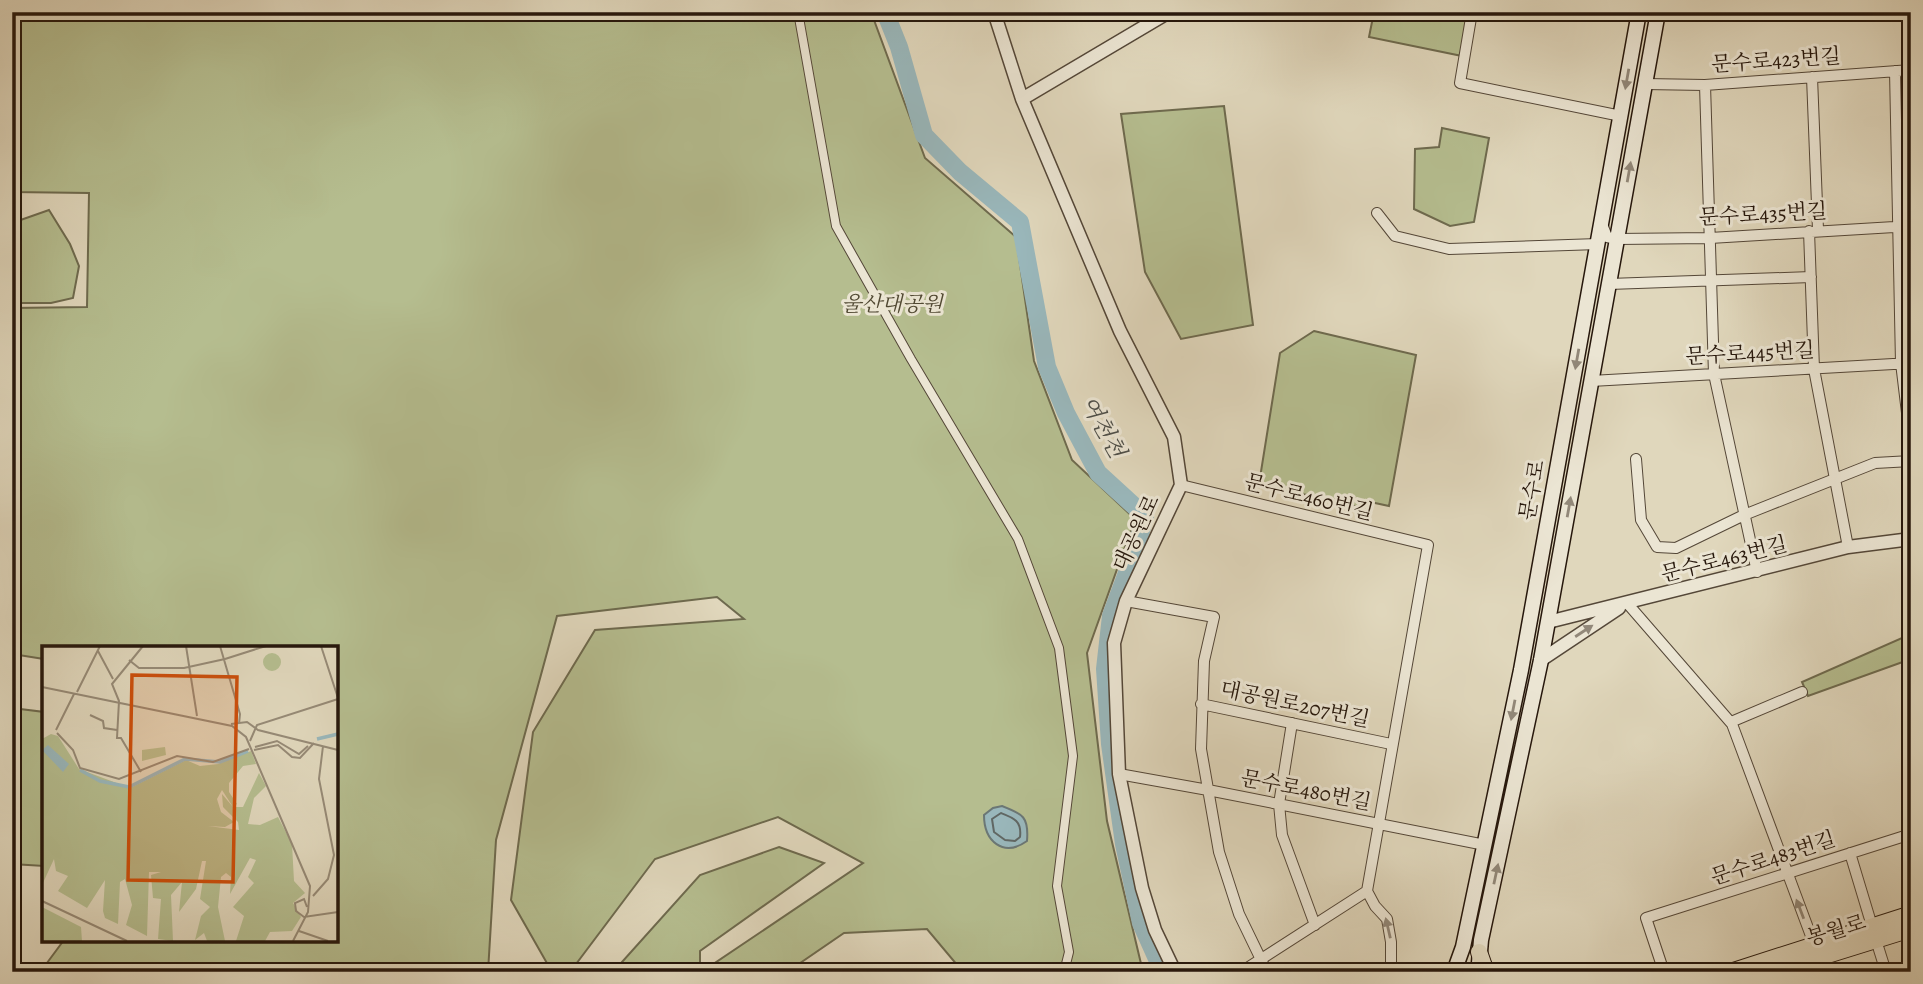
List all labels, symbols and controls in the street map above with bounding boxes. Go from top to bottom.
street label: 문수로423번길 [1710,42,1842,78]
one-way arrow [1621,68,1632,90]
one-way arrow [1624,161,1635,183]
street label: 문수로435번길 [1698,197,1828,231]
park label: 울산대공원 [841,290,944,318]
street label: 문수로445번길 [1685,336,1815,370]
one-way arrow [1571,348,1582,370]
water label: 여천천 [1073,390,1134,465]
street label: 문수로 [1513,458,1551,522]
street label: 문수로460번길 [1242,467,1376,527]
street label: 대공원로 [1106,490,1166,576]
one-way arrow [1563,496,1574,518]
street label: 문수로463번길 [1658,530,1790,588]
one-way arrow [1574,625,1594,638]
inset map [42,646,338,942]
street label: 대공원로207번길 [1218,675,1372,733]
one-way arrow [1508,699,1519,721]
street label: 문수로480번길 [1238,764,1374,816]
street label: 문수로483번길 [1707,825,1839,891]
one-way arrow [1490,863,1501,885]
one-way arrow [1795,898,1806,919]
street label: 봉월로 [1803,908,1869,952]
one-way arrow [1382,917,1393,939]

